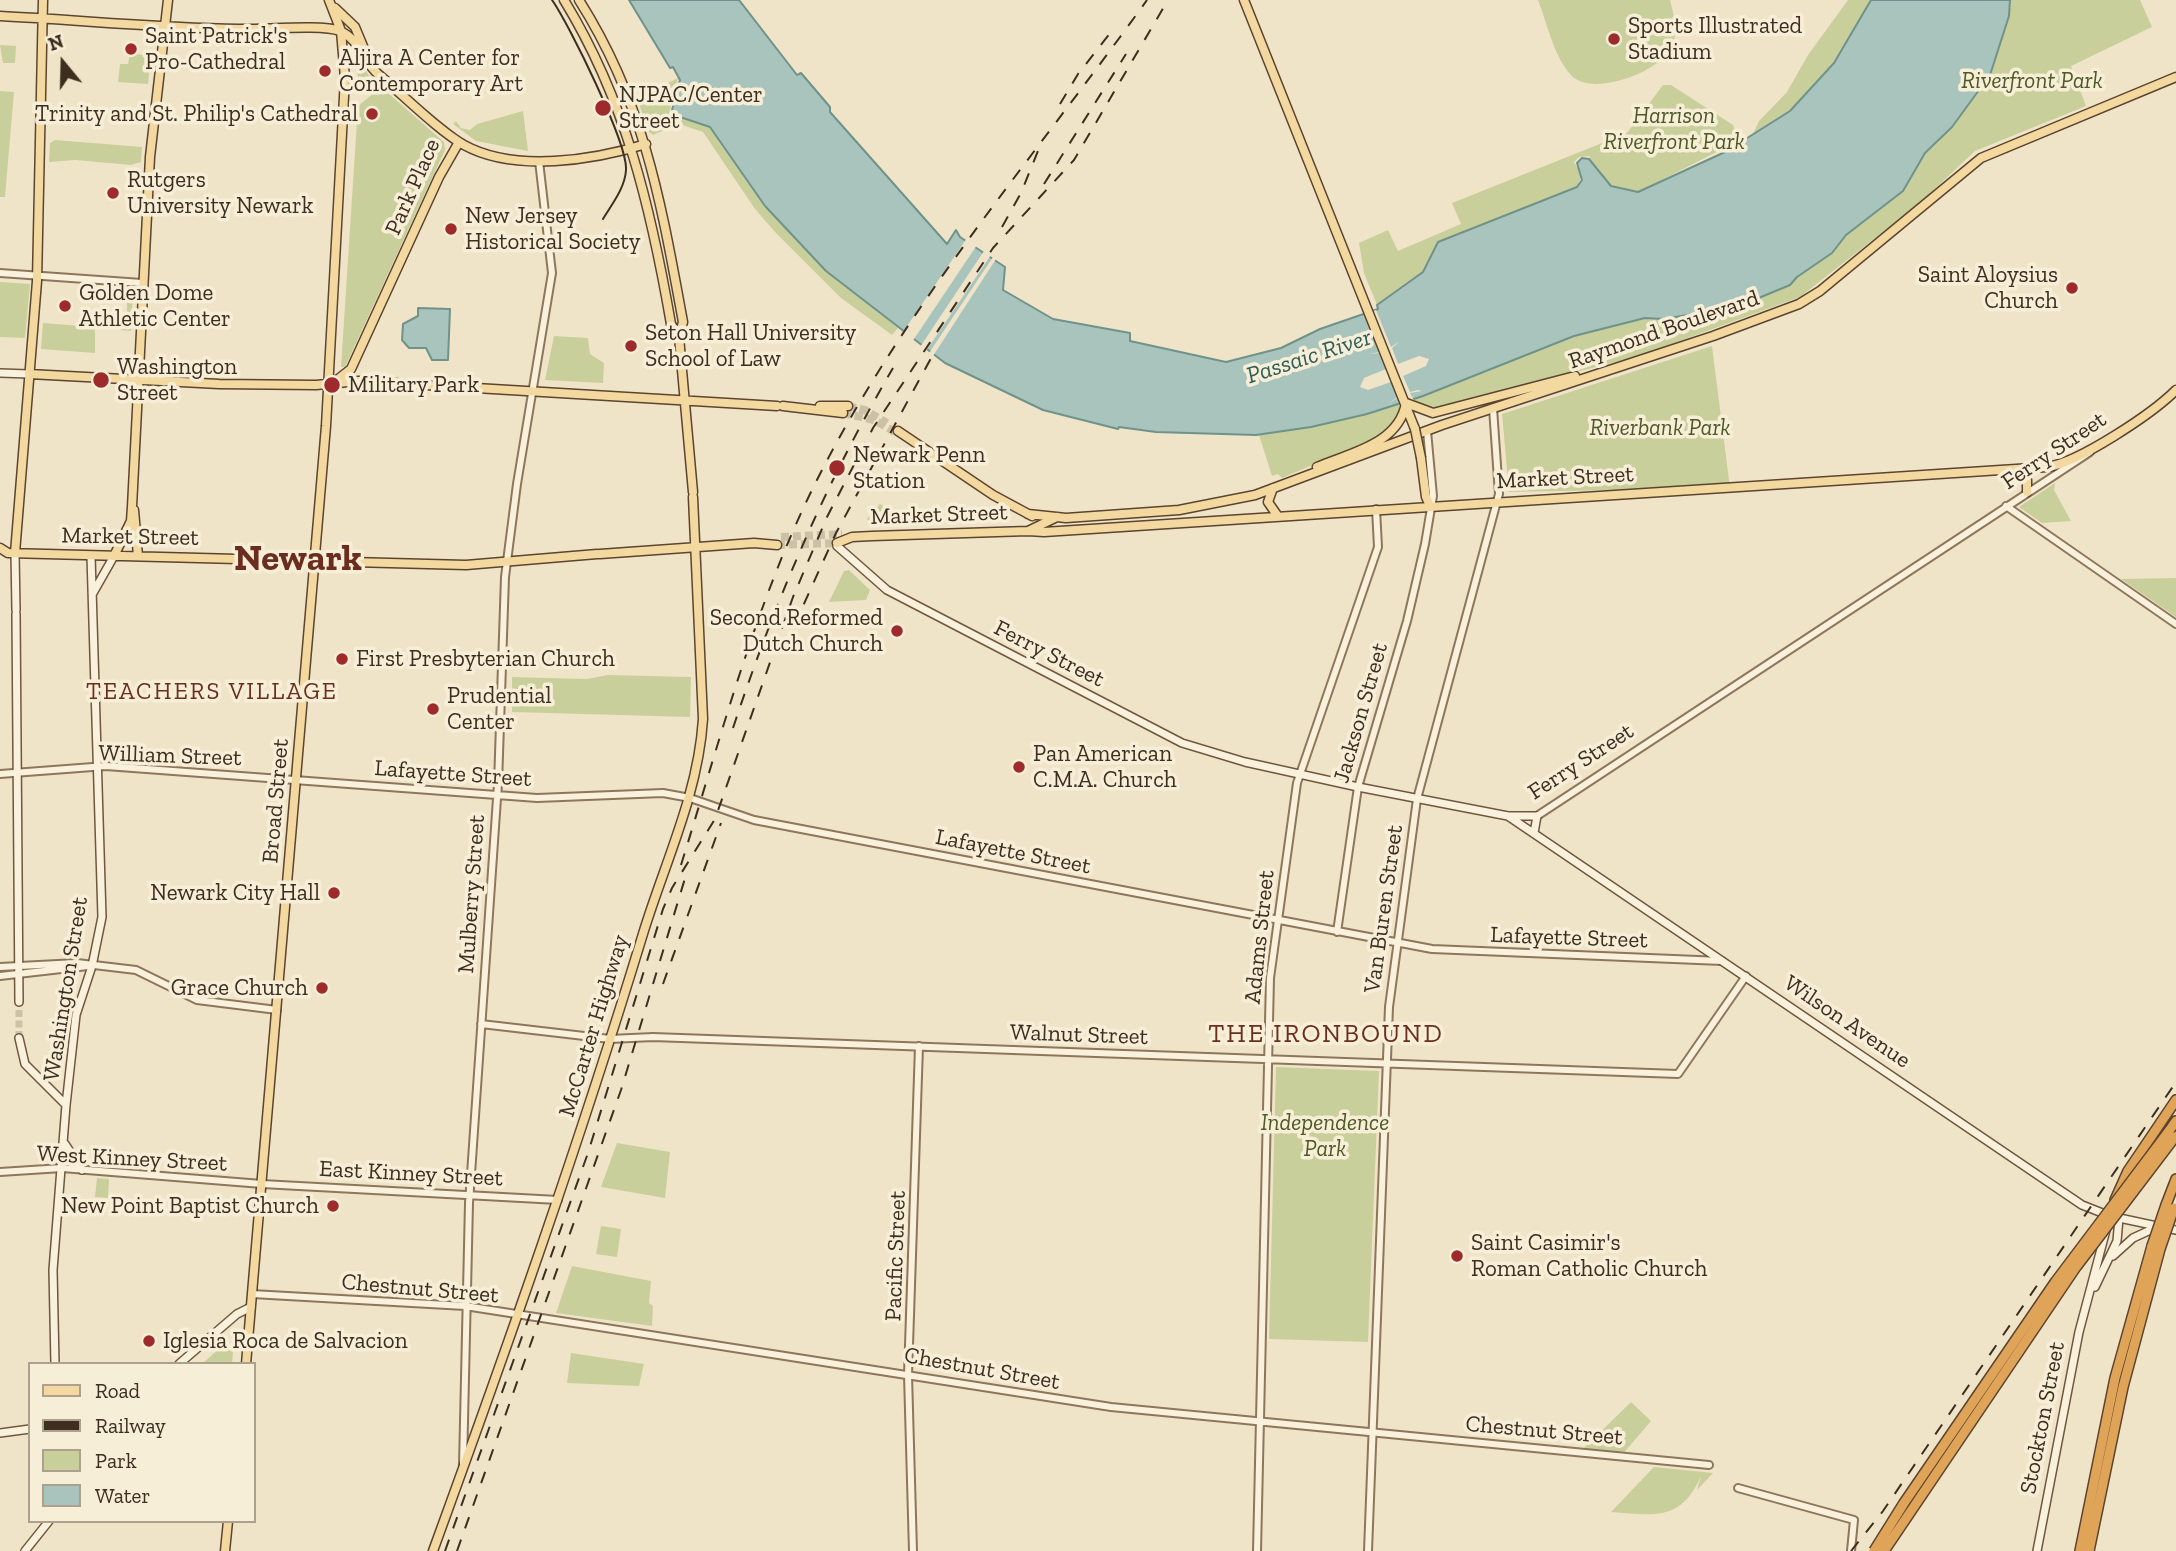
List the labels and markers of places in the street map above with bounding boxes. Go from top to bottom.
place label: Sports Illustrated Stadium [1628,12,1802,66]
place label: Saint Patrick's Pro-Cathedral [145,22,288,76]
marker: Sports Illustrated Stadium [1606,31,1622,47]
marker: Saint Patrick's Pro-Cathedral [123,41,139,57]
place label: Aljira A Center for Contemporary Art [339,44,523,98]
marker: Aljira A Center for Contemporary Art [317,63,333,79]
place label: NJPAC/Center Street [619,81,763,135]
marker: NJPAC/Center Street [593,98,613,118]
place label: Trinity and St. Philip's Cathedral [35,100,358,128]
marker: Trinity and St. Philip's Cathedral [364,106,380,122]
place label: Rutgers University Newark [127,166,313,220]
marker: Rutgers University Newark [105,185,121,201]
place label: New Jersey Historical Society [465,202,641,256]
marker: New Jersey Historical Society [443,221,459,237]
place label: Saint Aloysius Church [1918,261,2058,315]
place label: Golden Dome Athletic Center [79,279,231,333]
marker: Saint Aloysius Church [2064,280,2080,296]
marker: Golden Dome Athletic Center [57,298,73,314]
place label: Seton Hall University School of Law [645,319,856,373]
marker: Seton Hall University School of Law [623,338,639,354]
place label: Washington Street [117,353,237,407]
marker: Washington Street [91,370,111,390]
place label: Military Park [348,371,479,399]
marker: Military Park [322,375,342,395]
place label: Newark Penn Station [853,441,985,495]
marker: Newark Penn Station [827,458,847,478]
place label: Second Reformed Dutch Church [710,604,883,658]
marker: Second Reformed Dutch Church [889,623,905,639]
place label: First Presbyterian Church [356,645,615,673]
marker: First Presbyterian Church [334,651,350,667]
place label: Prudential Center [447,682,552,736]
marker: Prudential Center [425,701,441,717]
place label: Pan American C.M.A. Church [1033,740,1177,794]
marker: Pan American C.M.A. Church [1011,759,1027,775]
place label: Newark City Hall [150,879,320,907]
marker: Newark City Hall [326,885,342,901]
place label: Grace Church [171,974,308,1002]
marker: Grace Church [314,980,330,996]
place label: New Point Baptist Church [61,1192,319,1220]
marker: New Point Baptist Church [325,1198,341,1214]
place label: Saint Casimir's Roman Catholic Church [1471,1229,1707,1283]
marker: Saint Casimir's Roman Catholic Church [1449,1248,1465,1264]
place label: Iglesia Roca de Salvacion [163,1327,408,1355]
marker: Iglesia Roca de Salvacion [141,1333,157,1349]

